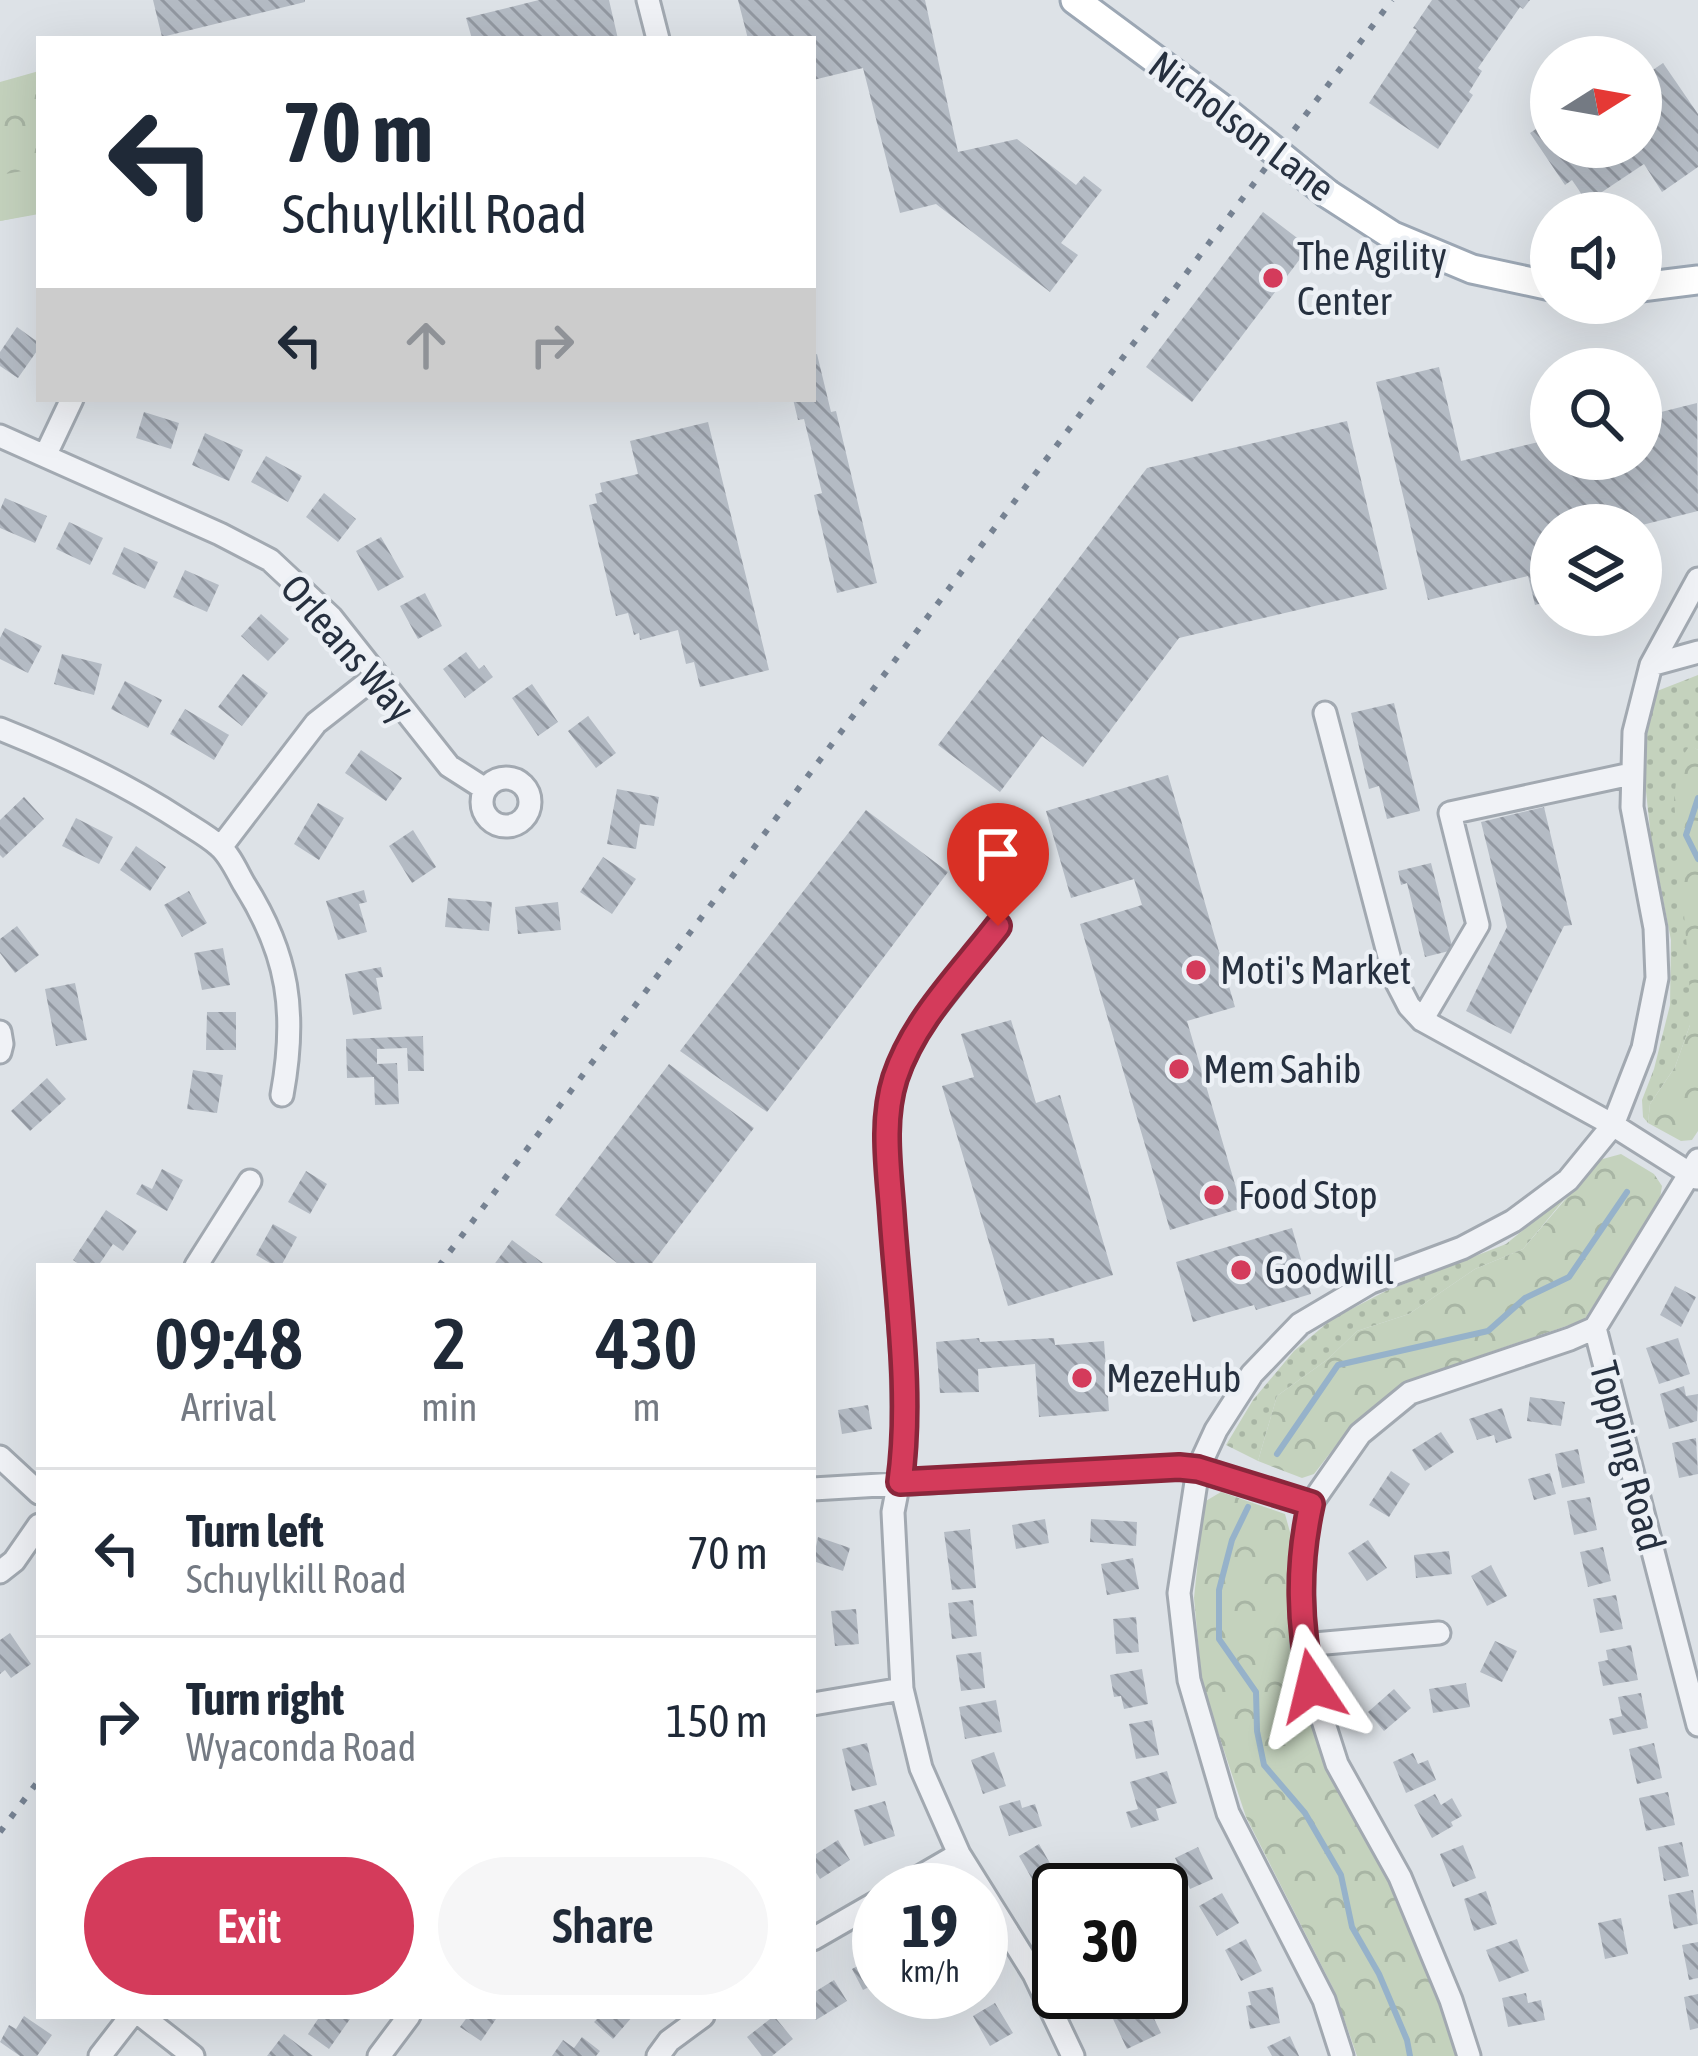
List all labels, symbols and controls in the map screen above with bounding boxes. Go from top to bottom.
north arrow [1530,36,1662,168]
map controls [1530,36,1662,636]
street label: Nicholson Lane [1141,42,1343,210]
icon: left [84,84,240,240]
text: 70 m [282,84,433,180]
text: Schuylkill Road [282,183,587,244]
button: sound [1530,192,1662,324]
place label: The Agility Center [1297,234,1447,323]
marker: The Agility Center [1260,265,1286,291]
icon: left [267,312,333,378]
icon: ahead [393,312,459,378]
icon: right [519,312,585,378]
button: search [1530,348,1662,480]
button: layers [1530,504,1662,636]
street label: Orleans Way [273,566,423,730]
pin [947,803,1049,926]
icon: arrive [965,821,1031,887]
place label: Moti's Market [1220,948,1411,992]
marker: Moti's Market [1183,957,1209,983]
place label: Mem Sahib [1203,1047,1361,1091]
marker: Mem Sahib [1166,1056,1192,1082]
place label: Food Stop [1238,1173,1377,1217]
marker: Food Stop [1201,1182,1227,1208]
place label: Goodwill [1265,1248,1394,1292]
marker: Goodwill [1228,1257,1254,1283]
text: 09:48 [155,1302,303,1384]
text: 2 [432,1302,466,1384]
text: 430 [596,1302,697,1384]
place label: MezeHub [1106,1356,1241,1400]
street label: Topping Road [1582,1356,1674,1556]
marker: MezeHub [1069,1365,1095,1391]
text: Arrival [181,1385,276,1429]
text: min [421,1385,477,1429]
text: m [633,1385,661,1429]
text: Turn left [186,1505,324,1557]
icon: left [84,1520,150,1586]
text: 70 m [687,1527,768,1579]
text: Schuylkill Road [186,1557,406,1601]
position arrow [1249,1623,1375,1749]
text: Turn right [186,1673,344,1725]
icon: right [84,1688,150,1754]
text: 150 m [666,1695,768,1747]
text: Wyaconda Road [186,1725,416,1769]
button: Exit [84,1857,414,1995]
button: Share [438,1857,768,1995]
speed limit sign: 30 [1032,1863,1188,2019]
text: 19 [902,1891,958,1960]
text: km/h [900,1954,960,1988]

